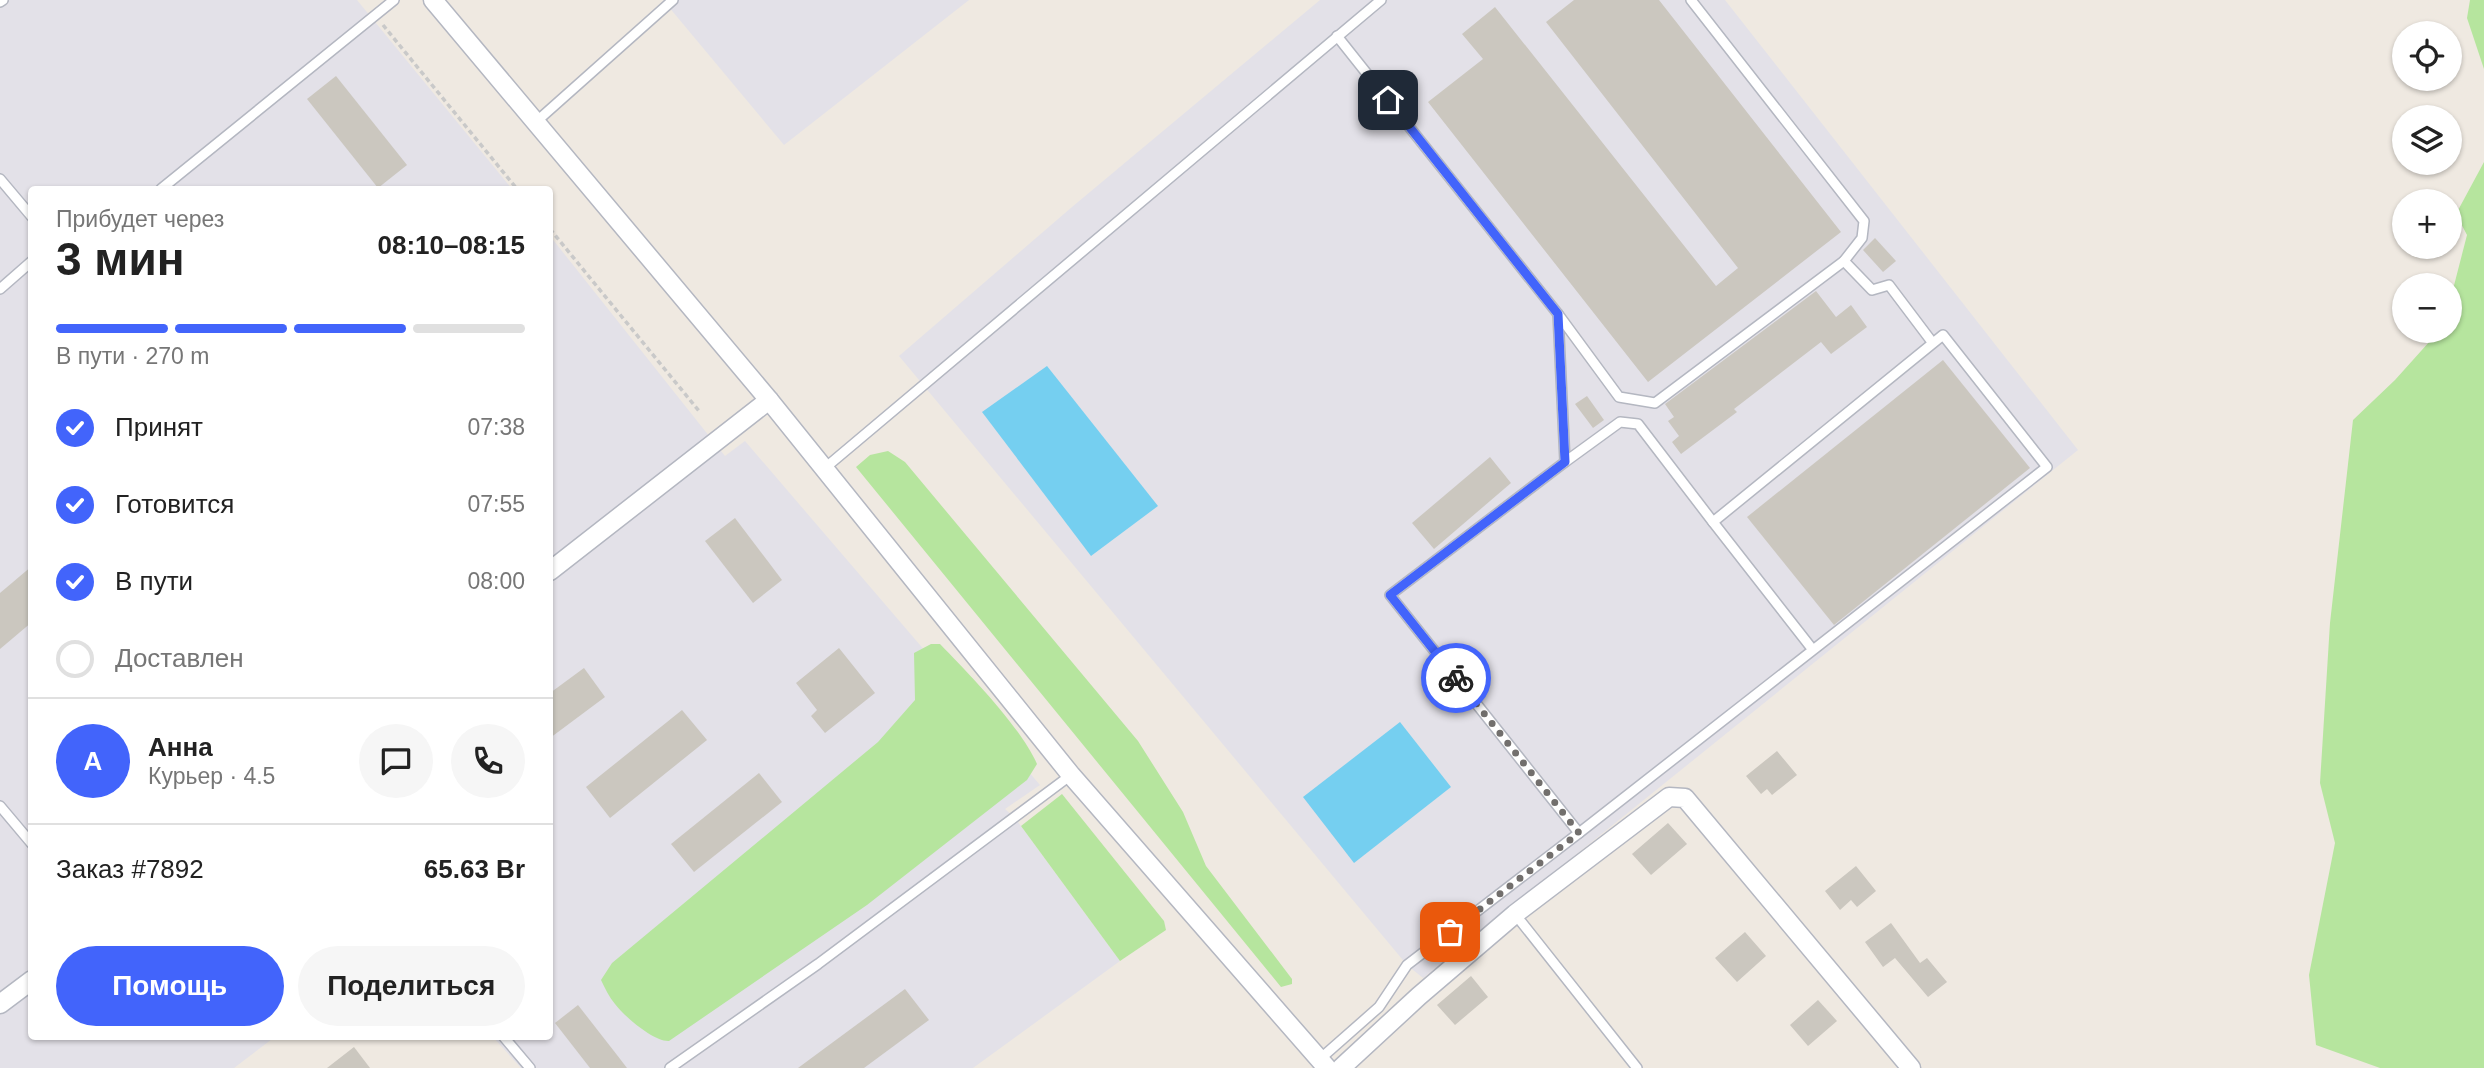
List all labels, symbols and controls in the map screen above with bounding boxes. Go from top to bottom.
map controls [2392,21,2462,343]
button: locate [2392,21,2462,91]
pin [1358,70,1418,130]
icon: home [1369,81,1407,119]
button: layers [2392,105,2462,175]
button: + [2392,189,2462,259]
text: Прибудет через [56,206,224,232]
text: 08:10–08:15 [378,230,525,260]
text: 3 мин [56,233,184,285]
button: − [2392,273,2462,343]
text: В пути · 270 m [56,343,209,369]
icon: check [56,409,94,447]
text: Принят [115,412,203,442]
text: 07:38 [467,414,525,440]
icon: check [56,486,94,524]
text: Готовится [115,489,234,519]
text: 07:55 [467,491,525,517]
icon: check [56,563,94,601]
text: В пути [115,566,193,596]
text: 08:00 [467,568,525,594]
text: Доставлен [115,643,244,673]
courier [1421,643,1491,713]
icon: bike [1437,659,1475,697]
button: chat [359,724,433,798]
button: phone [451,724,525,798]
text: Анна [148,732,213,762]
text: А [84,746,102,776]
text: Курьер · 4.5 [148,763,275,789]
text: Заказ #7892 [56,854,204,884]
text: 65.63 Br [424,854,525,884]
pin [1420,902,1480,962]
icon: bag [1431,913,1469,951]
button: Помощь [56,946,284,1026]
button: Поделиться [298,946,525,1026]

